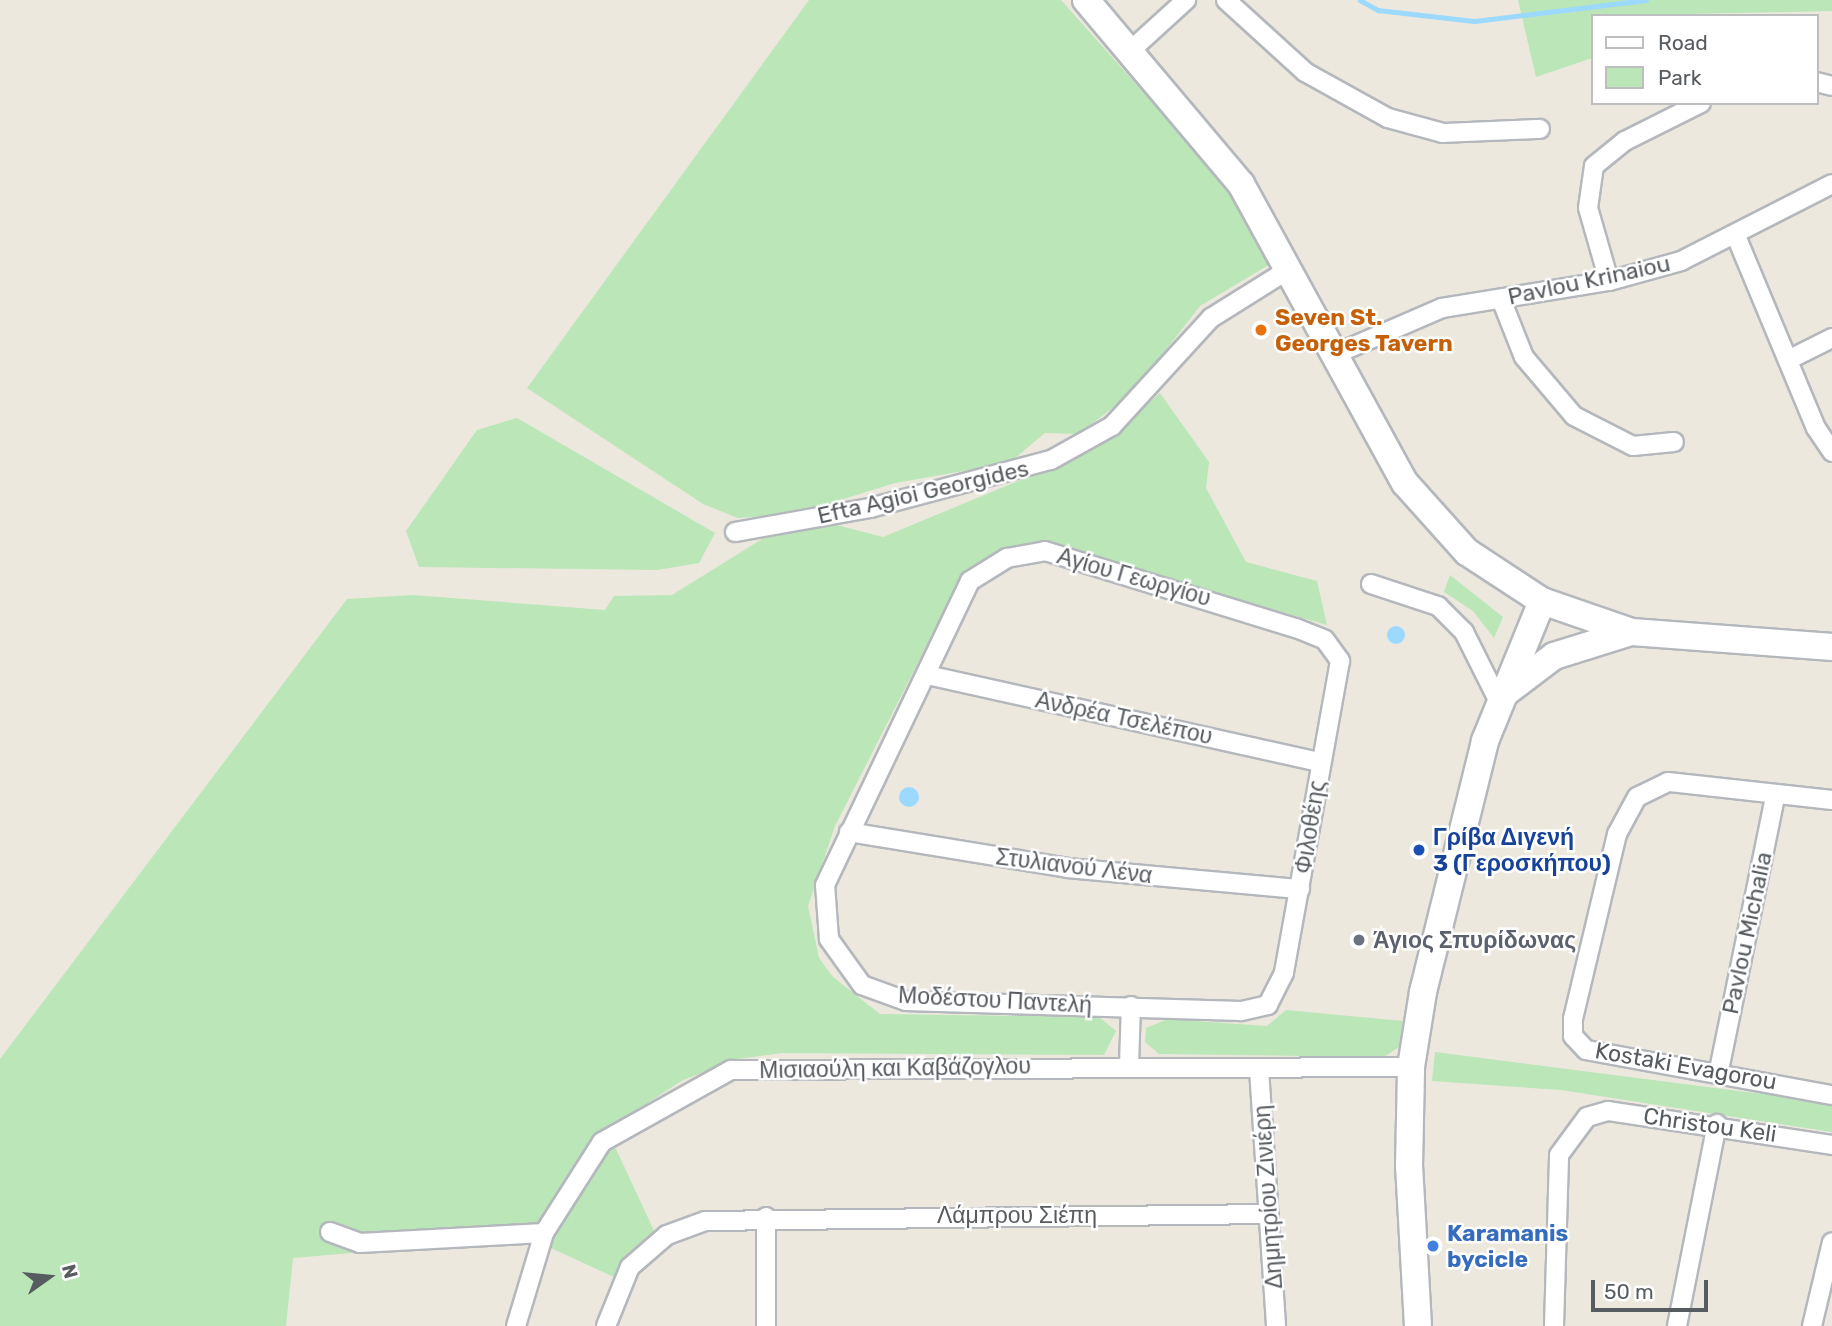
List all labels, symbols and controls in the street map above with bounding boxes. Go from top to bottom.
legend [1590,14,1818,105]
text: Road [1658,30,1708,55]
text: Park [1658,65,1702,90]
street label: Pavlou Krinaiou [1505,249,1673,311]
place label: Seven St. Georges Tavern [1275,303,1453,357]
marker: Seven St. Georges Tavern [1253,322,1269,338]
street label: Efta Agioi Georgides [814,454,1032,530]
street label: Αγίου Γεωργίου [1054,542,1214,612]
street label: Ανδρέα Τσελέπου [1033,686,1215,750]
street label: Φιλοθέης [1289,778,1331,876]
place label: Γρίβα Διγενή 3 (Γεροσκήπου) [1433,823,1611,877]
marker: Γρίβα Διγενή 3 (Γεροσκήπου) [1411,842,1427,858]
street label: Στυλιανού Λένα [994,843,1154,889]
street label: Pavlou Michalia [1716,849,1778,1017]
place label: Άγιος Σπυρίδωνας [1373,926,1576,954]
marker: Άγιος Σπυρίδωνας [1351,932,1367,948]
street label: Μοδέστου Παντελή [897,981,1093,1019]
street label: Kostaki Evagorou [1593,1036,1779,1096]
street label: Μισιαούλη και Καβάζογλου [759,1052,1031,1084]
street label: Christou Keli [1642,1102,1778,1148]
street label: Δημητρίου Ζινιέρη [1248,1104,1288,1290]
street label: Λάμπρου Σιέπη [937,1201,1097,1229]
place label: Karamanis bycicle [1447,1219,1568,1273]
marker: Karamanis bycicle [1425,1238,1441,1254]
north arrow [14,1242,84,1312]
text: N [57,1262,83,1281]
scale bar [1594,1266,1711,1310]
text: 50 m [1604,1279,1654,1304]

